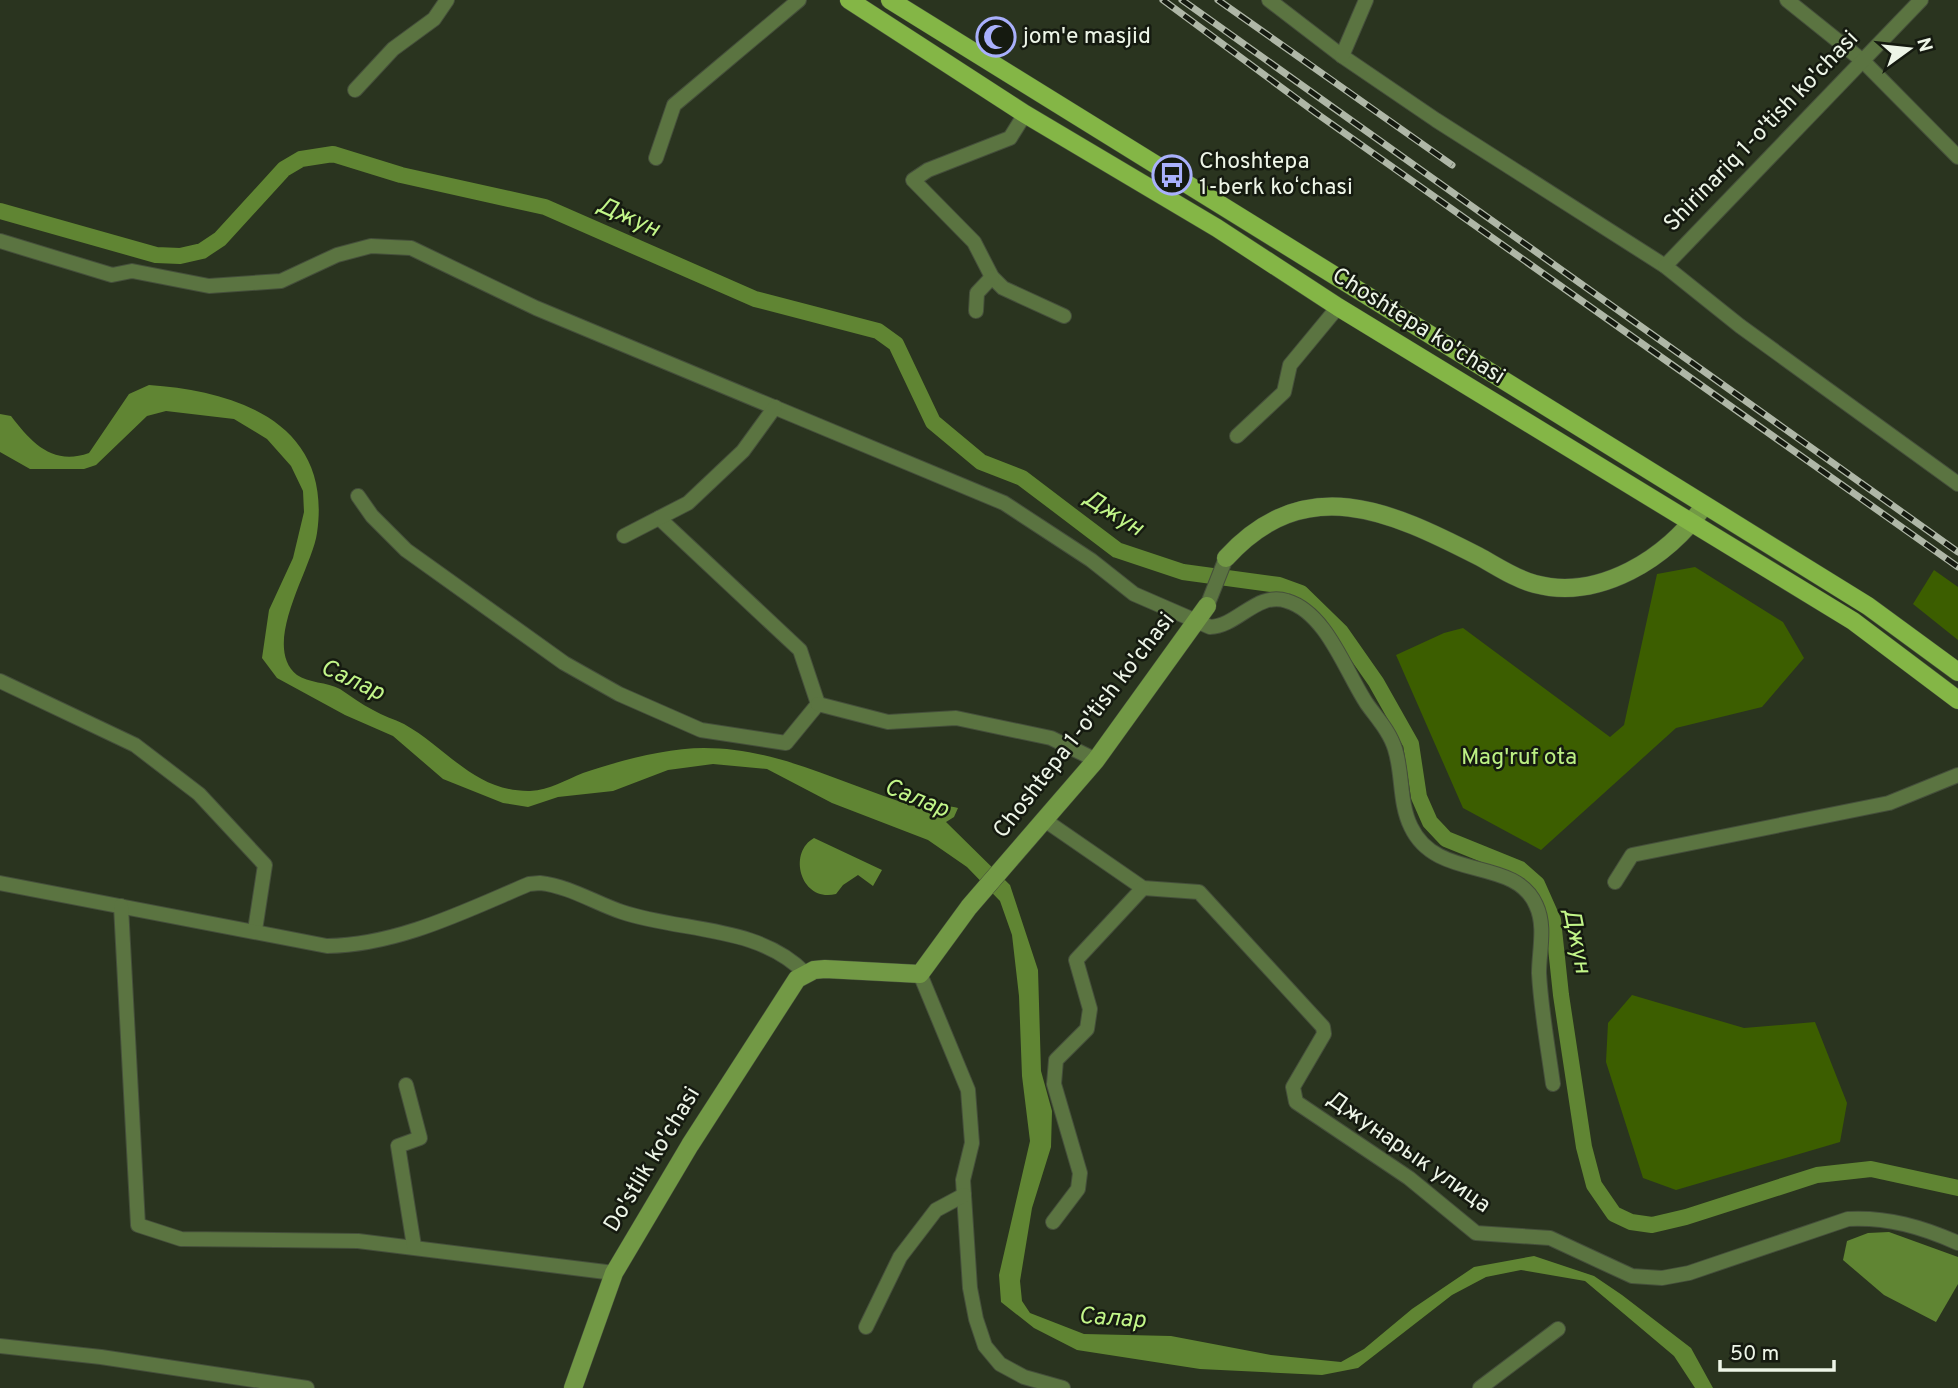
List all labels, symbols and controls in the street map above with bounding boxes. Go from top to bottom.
north arrow [1874,14,1944,84]
mosque icon: jom'e masjid [975,16,1017,58]
place label: jom'e masjid [1021,23,1151,52]
street label: Shirinariq 1-o'tish ko'chasi [1658,25,1866,239]
text: N [1910,35,1937,55]
place label: Choshtepa 1-berk koʻchasi [1199,148,1353,203]
bus stop icon: Choshtepa 1-berk koʻchasi [1151,154,1193,196]
water label: Джун [592,191,665,245]
street label: Choshtepa ko'chasi [1326,262,1510,392]
water label: Джун [1077,484,1150,545]
street label: Choshtepa 1-o'tish ko'chasi [988,607,1182,845]
water label: Салар [315,653,390,709]
park label: Mag'ruf ota [1461,744,1577,773]
water label: Салар [879,773,954,826]
water label: Джун [1555,906,1597,977]
street label: Do'stlik ko'chasi [598,1082,708,1238]
street label: Джунарык улица [1320,1086,1496,1220]
water label: Салар [1077,1302,1147,1336]
scale bar [1720,1328,1834,1372]
text: 50 m [1730,1341,1779,1368]

